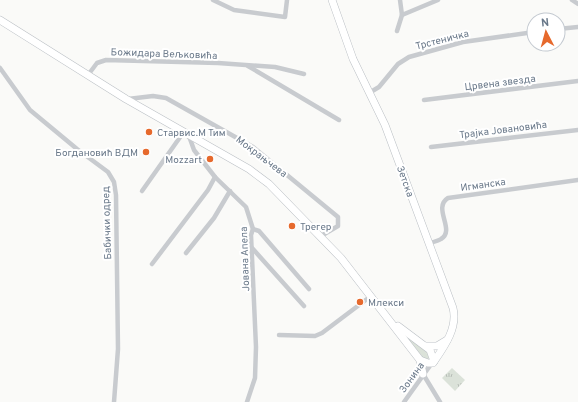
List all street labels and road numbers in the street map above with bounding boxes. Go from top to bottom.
street label: Трстеничка [414,28,470,53]
street label: Божидара Вељковића [110,46,217,63]
street label: Црвена звезда [464,73,536,94]
street label: Трајка Јовановића [459,119,548,142]
street label: Мокрањчева [233,134,289,181]
street label: Зетска [393,164,416,199]
street label: Игманска [460,176,507,195]
street label: Бабички одред [100,186,115,260]
street label: Јована Апела [238,226,253,292]
street label: Зонина [397,360,428,396]

